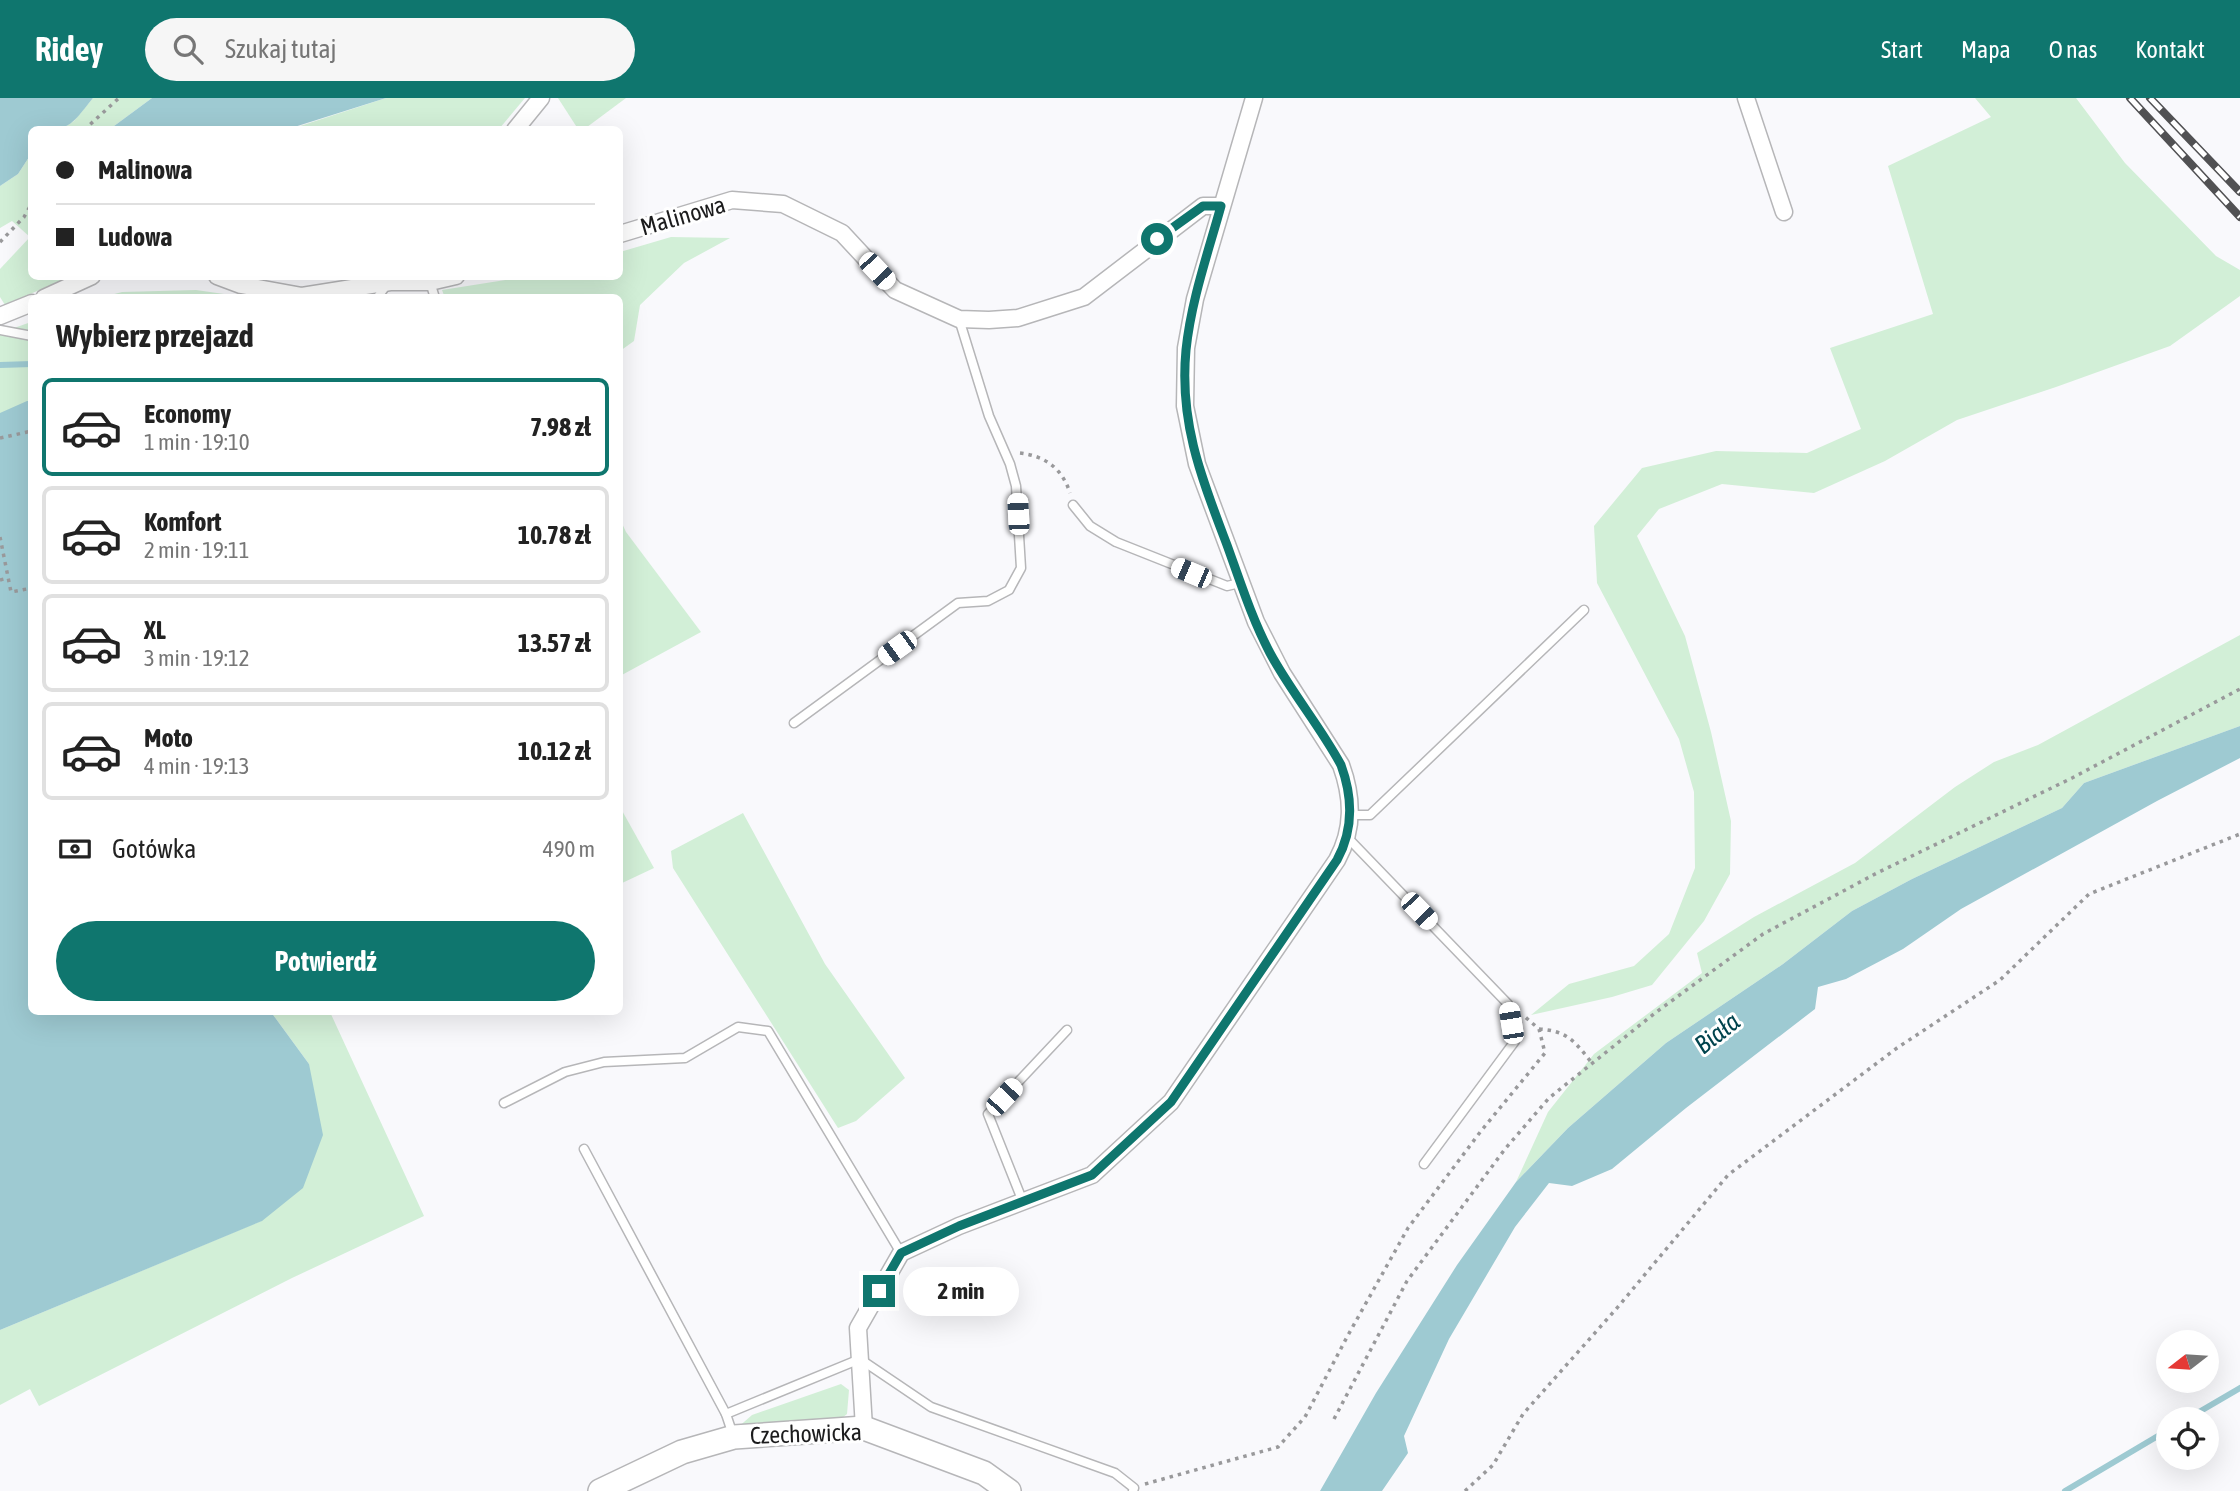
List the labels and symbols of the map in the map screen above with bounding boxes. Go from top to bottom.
street label: Malinowa [637,191,728,240]
route start [1141,223,1173,255]
car [855,248,900,294]
car [1007,492,1030,536]
car [1168,555,1215,591]
car [874,627,921,669]
car [1397,889,1442,933]
car [1498,1001,1525,1045]
water label: Biała [1688,1006,1746,1060]
car [982,1074,1027,1120]
callout: 2 min [903,1266,1019,1316]
route end [863,1275,895,1307]
north arrow [2156,1330,2219,1393]
street label: Czechowicka [750,1418,862,1449]

